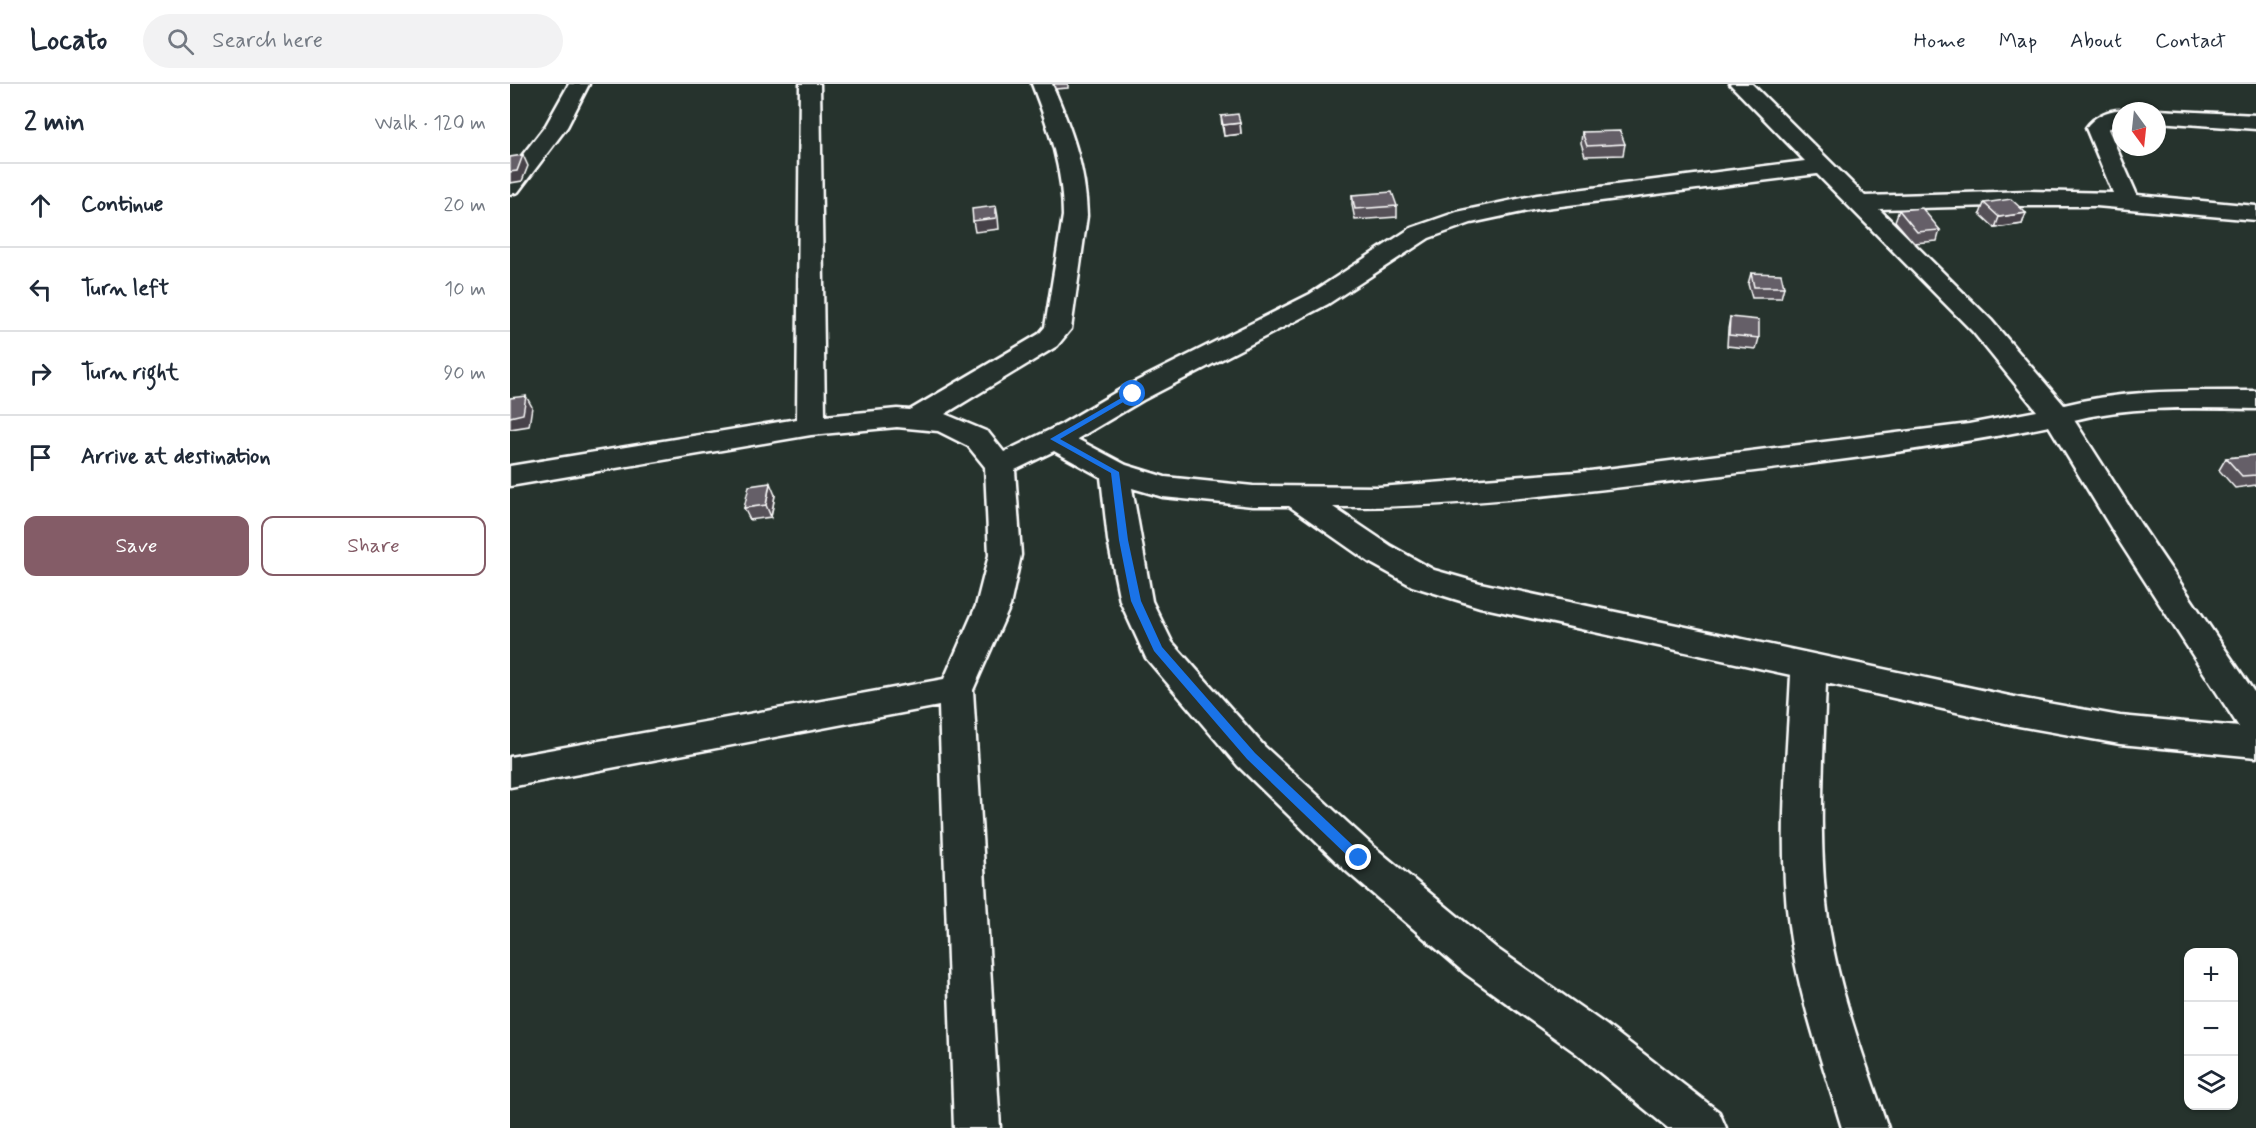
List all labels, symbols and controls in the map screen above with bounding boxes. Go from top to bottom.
search box [143,14,563,68]
text: Locato [30,23,107,60]
icon: search [164,25,197,58]
text: Search here [212,27,323,55]
text: Home [1914,27,1966,55]
text: Map [1999,27,2037,55]
text: About [2070,27,2122,55]
text: Contact [2155,27,2226,55]
north arrow [2112,102,2166,156]
text: 2 min [24,106,85,140]
text: Walk · 120 m [375,110,486,137]
icon: ahead [24,189,57,222]
text: Continue [81,191,163,219]
text: 20 m [443,192,486,219]
icon: left [24,273,57,306]
text: Turn left [81,275,169,303]
text: 10 m [444,276,486,303]
icon: right [24,357,57,390]
text: Turn right [81,359,179,387]
text: 90 m [443,360,486,387]
route start [1119,380,1145,406]
icon: arrive [24,441,57,474]
text: Arrive at destination [81,443,271,471]
button: Save [24,516,249,576]
button: Share [261,516,486,576]
route end [1345,844,1371,870]
map controls [2184,948,2238,1110]
button: + [2184,948,2238,1002]
button: − [2184,1002,2238,1056]
button: layers [2184,1056,2238,1110]

